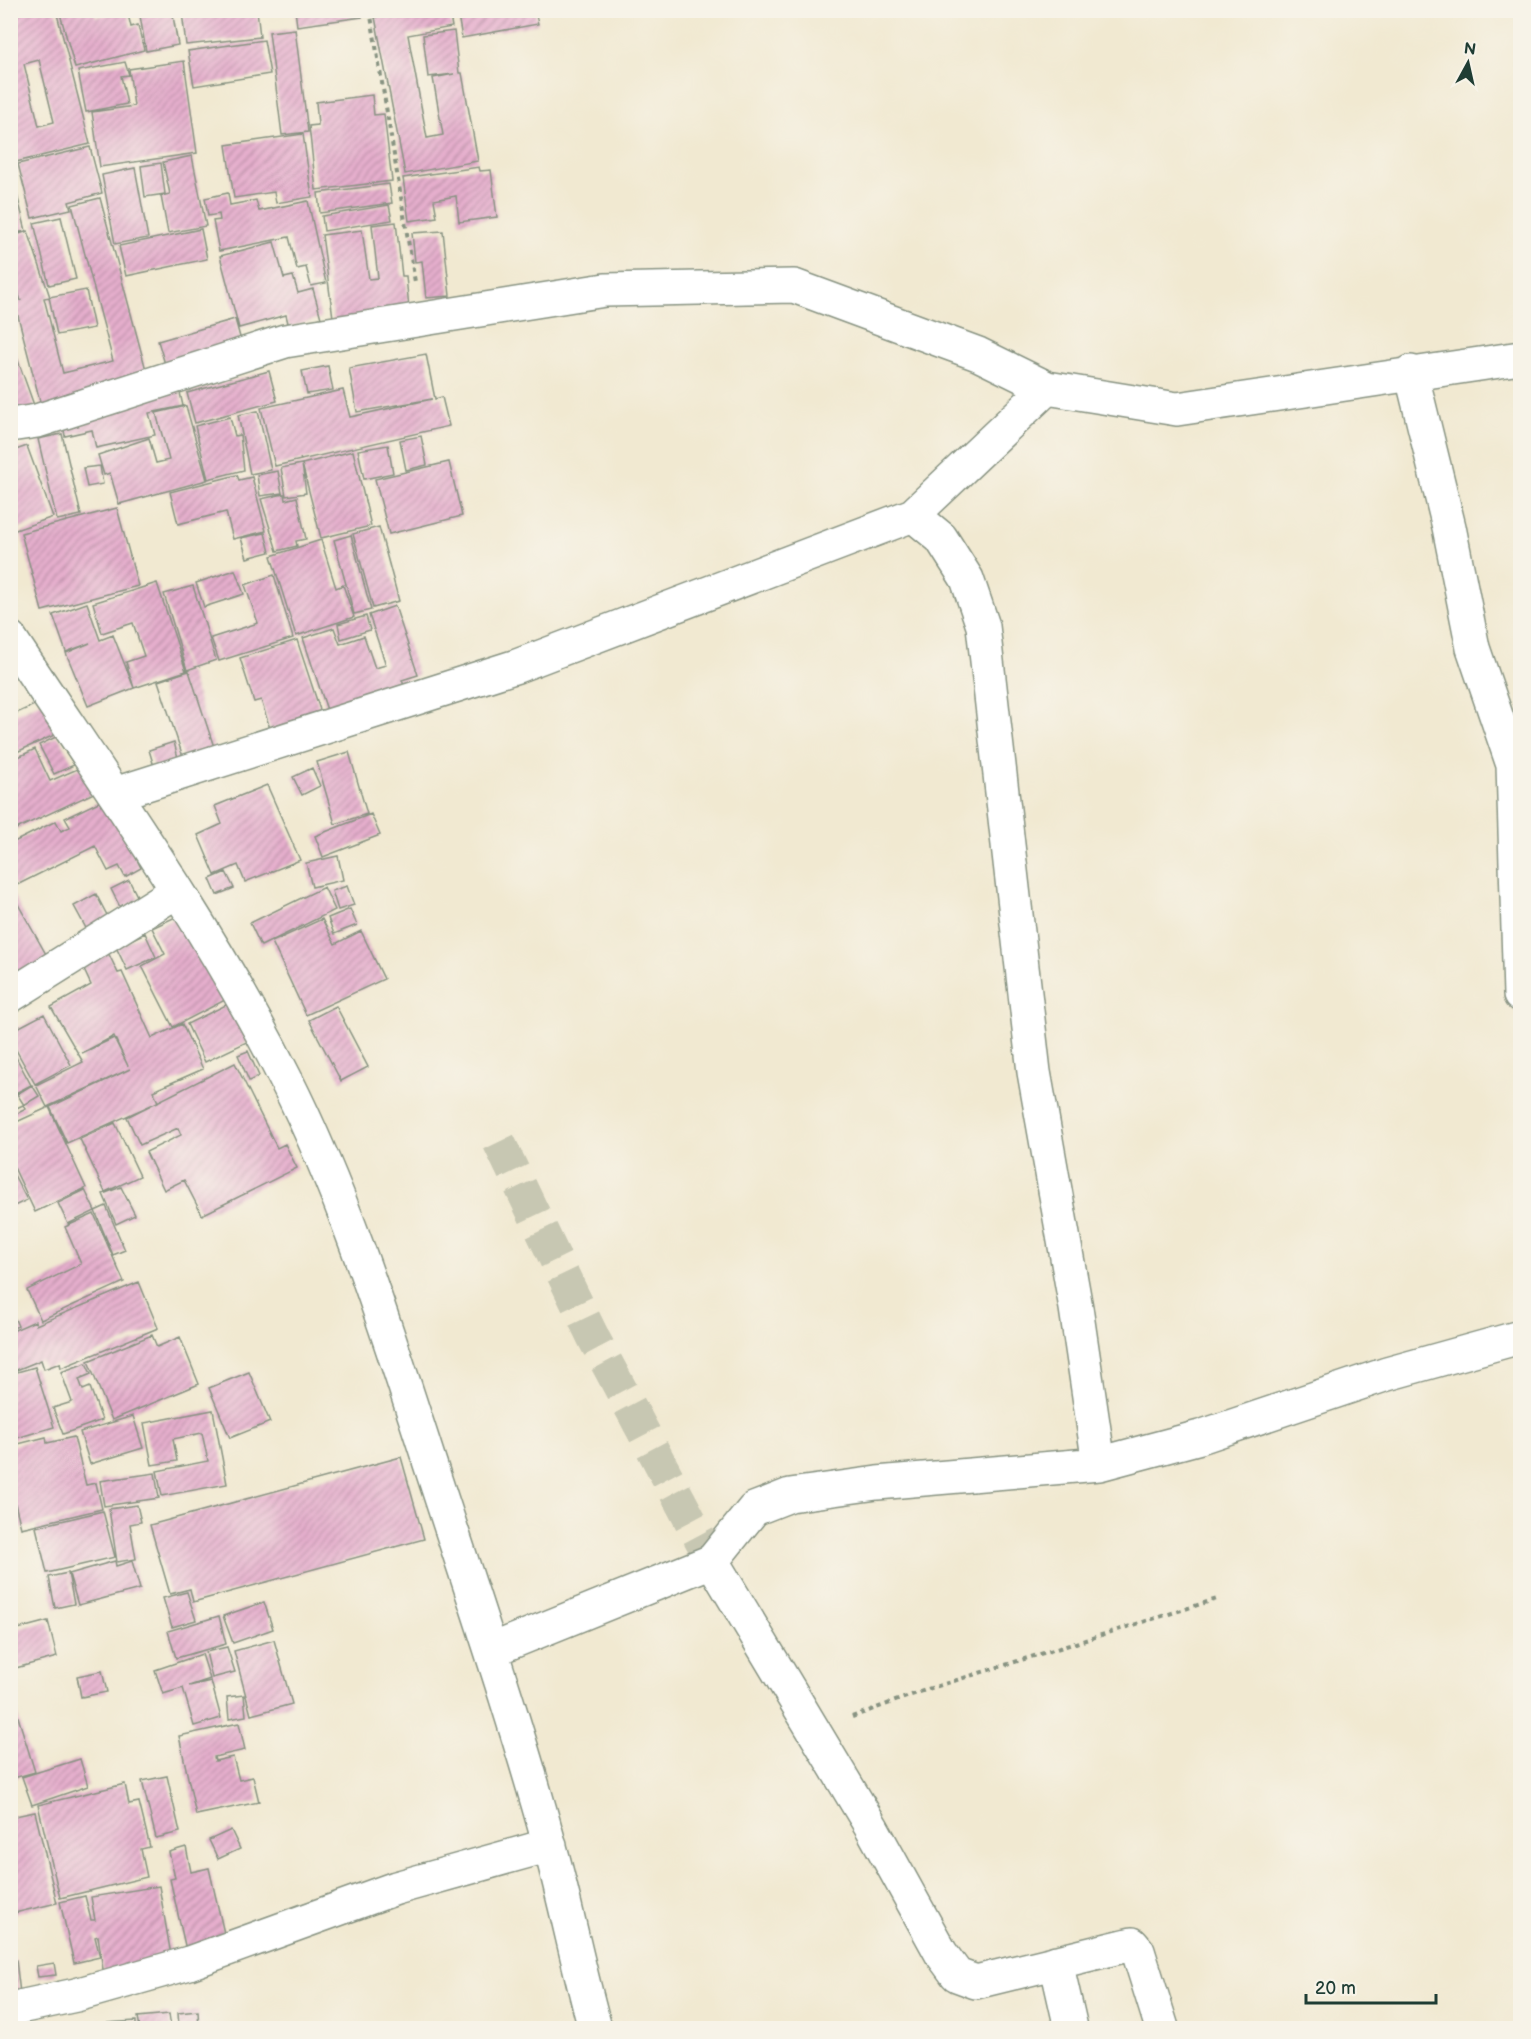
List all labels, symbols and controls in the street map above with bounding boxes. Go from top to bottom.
north arrow [1438,33,1498,93]
text: N [1463,39,1477,60]
scale bar [1306,1967,1436,2005]
text: 20 m [1315,1978,1356,1999]

